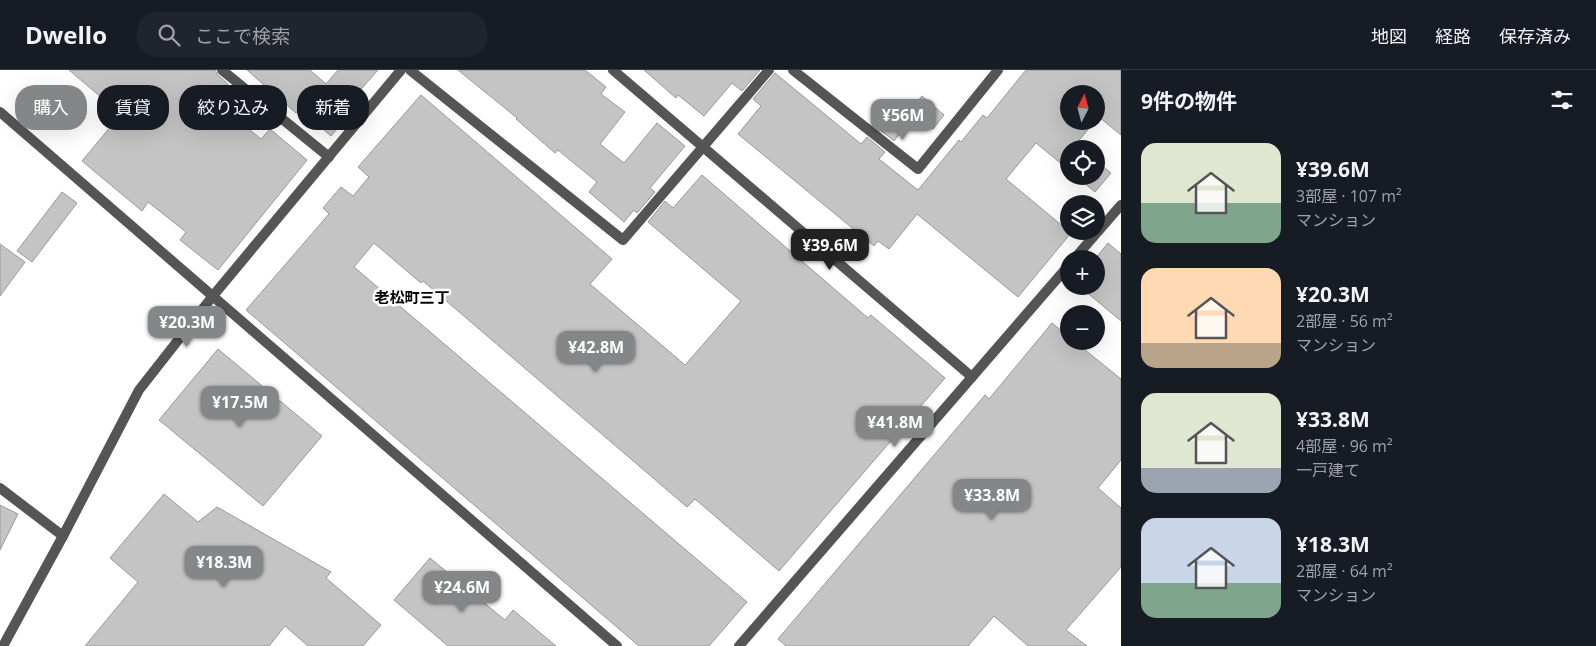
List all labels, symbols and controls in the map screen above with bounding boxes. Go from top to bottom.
search box [137,12,487,57]
text: Dwello [25,18,107,51]
icon: search [155,21,183,49]
text: ここで検索 [195,23,290,49]
text: 地図 [1371,24,1407,48]
text: 経路 [1435,24,1471,48]
text: 保存済み [1499,24,1571,48]
chip: 購入 [15,85,87,130]
chip: 賃貸 [97,85,169,130]
chip: 絞り込み [179,85,287,130]
chip: 新着 [297,85,369,130]
north arrow [1060,85,1105,130]
map controls [1060,85,1105,350]
icon: filters [1548,86,1576,114]
text: 9件の物件 [1141,87,1237,115]
pin: ¥56M [873,98,933,141]
text: ¥56M [882,104,924,126]
button: locate [1060,140,1105,185]
text: ¥39.6M [1296,155,1370,183]
icon: home [1181,163,1241,223]
text: 3部屋 · 107 m² [1296,185,1402,207]
button: layers [1060,195,1105,240]
text: マンション [1296,209,1376,231]
pin: ¥39.6M [789,228,871,271]
text: ¥39.6M [802,234,858,256]
button: + [1060,250,1105,295]
text: ¥20.3M [1296,280,1370,308]
district label: 老松町三丁 [374,287,450,307]
icon: home [1181,288,1241,348]
button: − [1060,305,1105,350]
pin: ¥20.3M [146,306,228,348]
text: 2部屋 · 56 m² [1296,310,1393,332]
text: ¥20.3M [159,311,215,333]
pin: ¥42.8M [555,330,637,373]
text: マンション [1296,334,1376,356]
text: ¥42.8M [568,336,624,358]
pin: ¥17.5M [199,386,281,428]
text: ¥17.5M [212,391,268,413]
text: ¥33.8M [1296,405,1370,433]
pin: ¥41.8M [854,406,936,448]
text: ¥41.8M [867,411,923,433]
icon: home [1181,413,1241,473]
text: 4部屋 · 96 m² [1296,435,1393,457]
text: 一戸建て [1296,459,1360,481]
pin: ¥33.8M [951,478,1033,521]
text: ¥33.8M [964,484,1020,506]
text: ¥18.3M [1296,530,1370,558]
icon: home [1181,538,1241,598]
pin: ¥18.3M [183,546,265,588]
text: ¥18.3M [196,551,252,573]
text: 2部屋 · 64 m² [1296,560,1393,582]
pin: ¥24.6M [421,570,503,613]
text: ¥24.6M [434,576,490,598]
text: マンション [1296,584,1376,606]

